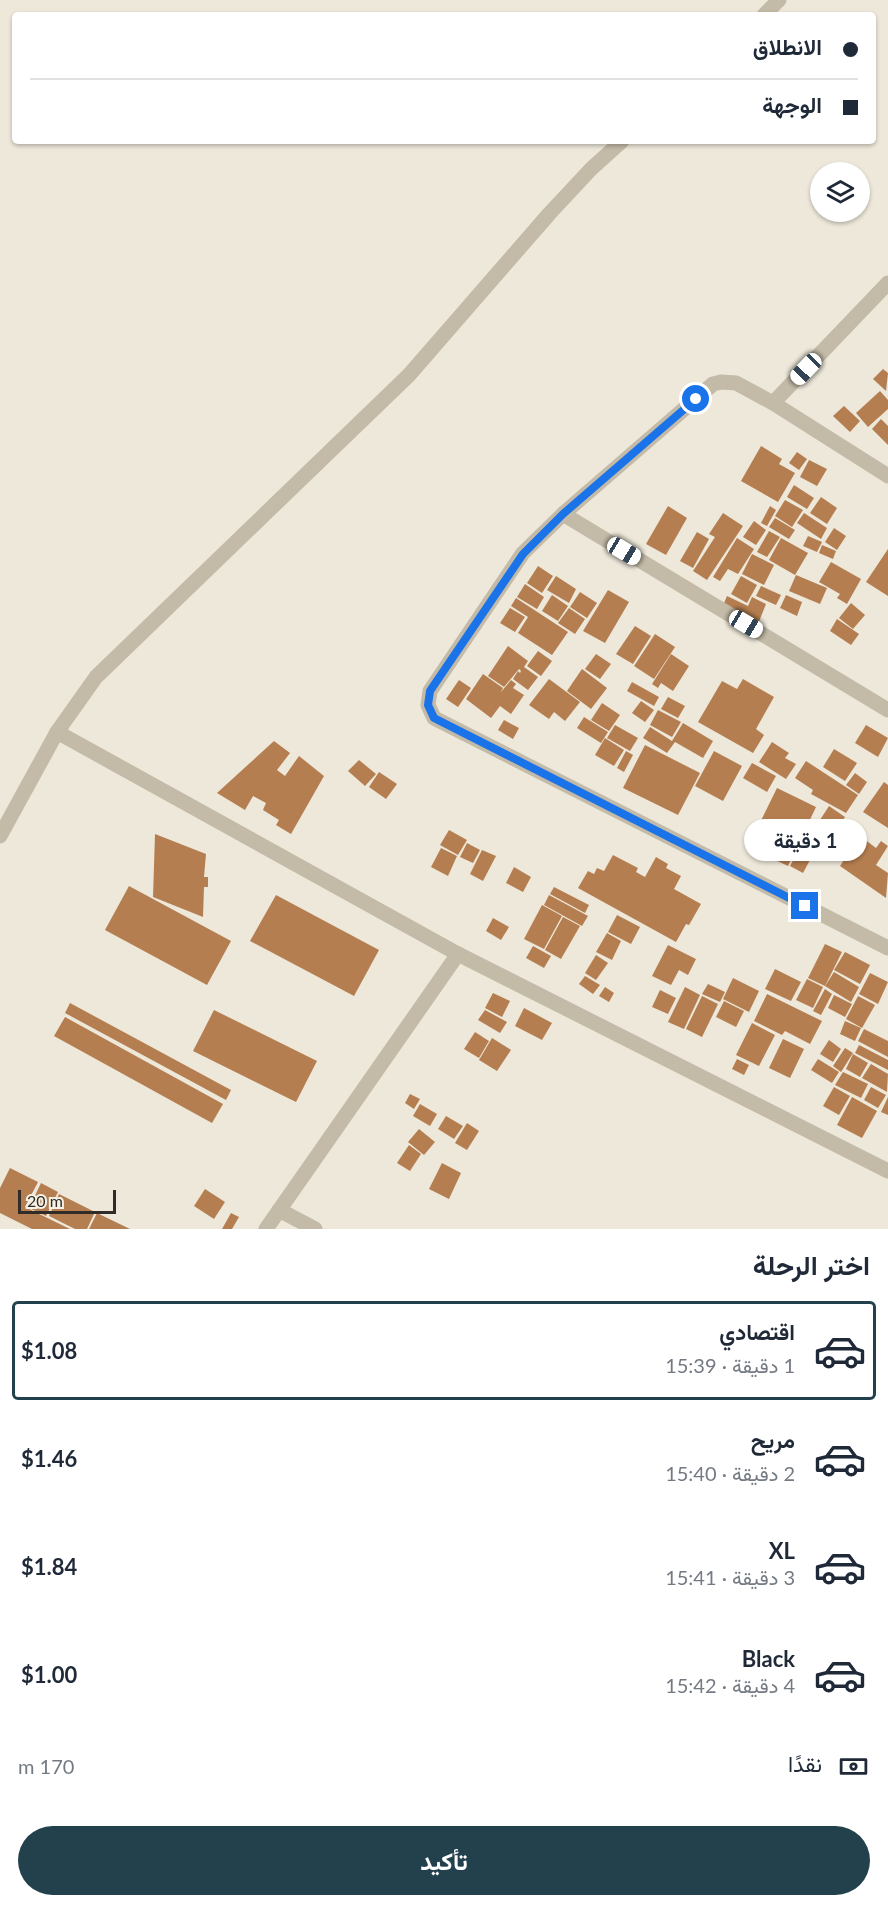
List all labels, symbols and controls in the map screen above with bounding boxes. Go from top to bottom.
text: الانطلاق [753,33,822,60]
text: الوجهة [762,91,822,118]
map controls [810,162,870,222]
button: layers [810,162,870,222]
car [787,350,825,388]
route start [682,385,709,412]
car [604,534,644,568]
car [726,607,766,641]
callout: 1 دقيقة [744,819,866,861]
text: 1 دقيقة [774,828,837,852]
route end [791,892,818,919]
scale bar [18,1187,116,1214]
text: 20 m [27,1191,63,1210]
text: اختر الرحلة [753,1248,870,1281]
text: اقتصادي [719,1318,795,1345]
icon: car [813,1324,867,1378]
text: $1.08 [21,1337,77,1364]
text: 1 دقيقة · 15:39 [665,1353,795,1377]
text: مريح [751,1426,795,1453]
icon: car [813,1432,867,1486]
text: $1.46 [21,1445,77,1472]
text: 2 دقيقة · 15:40 [665,1461,795,1485]
text: XL [769,1537,795,1564]
icon: car [813,1540,867,1594]
text: $1.84 [21,1553,77,1580]
text: 3 دقيقة · 15:41 [665,1565,795,1589]
text: Black [742,1645,795,1672]
icon: car [813,1648,867,1702]
text: $1.00 [21,1661,77,1688]
text: 4 دقيقة · 15:42 [665,1673,795,1697]
text: نقدًا [788,1750,822,1777]
icon: cash [837,1750,870,1783]
text: 170 m [18,1754,74,1778]
button: تأكيد [18,1826,870,1895]

